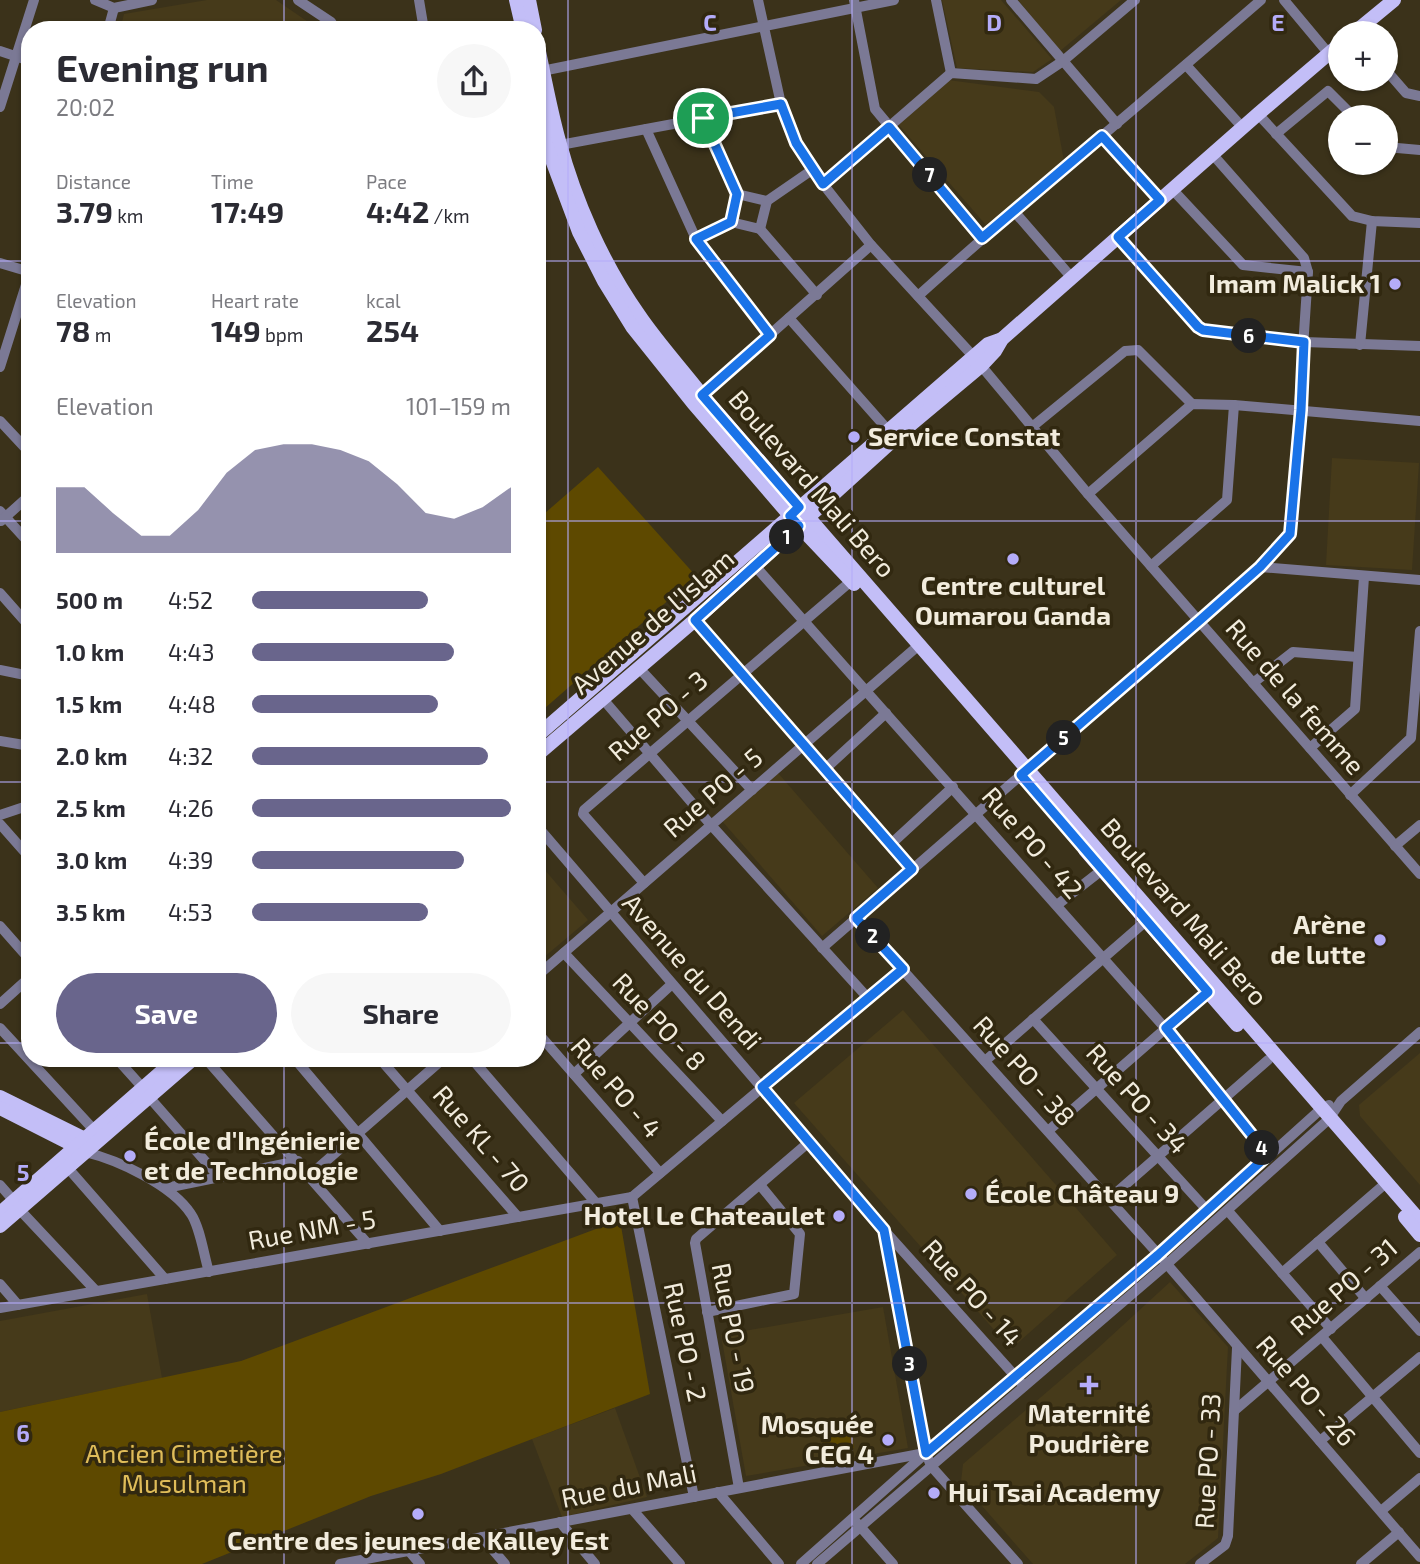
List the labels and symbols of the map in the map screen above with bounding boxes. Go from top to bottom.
text: C [703,8,717,36]
text: D [986,8,1002,36]
text: E [1271,8,1285,36]
pin [673,88,733,148]
pin: 7 [912,158,948,192]
place label: Imam Malick 1 [1208,267,1381,298]
marker: Imam Malick 1 [1387,276,1403,292]
pin: 6 [1232,318,1266,354]
street label: Boulevard Mali Bero [723,383,903,583]
place label: Service Constat [868,420,1061,451]
marker: Service Constat [846,429,862,445]
pin: 1 [770,520,804,554]
street label: Avenue de l'Islam [564,542,740,700]
marker: Centre culturel Oumarou Ganda [1005,551,1021,567]
place label: Centre culturel Oumarou Ganda [915,569,1111,630]
street label: Rue de la femme [1220,612,1372,780]
street label: Rue PO - 3 [601,663,713,766]
pin: 5 [1046,720,1082,756]
street label: Rue PO - 5 [656,741,768,843]
street label: Rue PO - 42 [976,780,1090,904]
street label: Boulevard Mali Bero [1095,811,1275,1011]
street label: Avenue du Dendi [617,887,769,1055]
place label: Arène de lutte [1270,908,1366,969]
pin: 2 [856,918,890,954]
marker: Arène de lutte [1372,932,1388,948]
street label: Rue PO - 8 [607,966,713,1076]
street label: Rue PO - 38 [968,1009,1082,1131]
street label: Rue PO - 4 [565,1031,669,1143]
street label: Rue PO - 34 [1081,1037,1195,1159]
street label: Rue KL - 70 [427,1078,537,1198]
place label: École d'Ingénierie et de Technologie [144,1124,360,1185]
pin: 4 [1244,1130,1280,1166]
marker: École d'Ingénierie et de Technologie [122,1148,138,1164]
text: 5 [17,1158,29,1186]
place label: École Château 9 [985,1177,1179,1208]
marker: École Château 9 [963,1186,979,1202]
place label: Hotel Le Chateaulet [584,1199,825,1230]
street label: Rue NM - 5 [246,1202,378,1255]
marker: Hotel Le Chateaulet [831,1208,847,1224]
street label: Rue PO - 31 [1283,1231,1403,1341]
street label: Rue PO - 14 [917,1232,1029,1352]
street label: Rue PO - 19 [707,1260,762,1395]
street label: Rue PO - 2 [659,1279,714,1404]
street label: Rue PO - 26 [1251,1328,1363,1452]
pin: 3 [892,1346,928,1382]
marker: Maternité Poudrière [1079,1375,1099,1395]
street label: Rue PO - 33 [1187,1392,1226,1529]
place label: Maternité Poudrière [1027,1397,1151,1458]
place label: Mosquée CEG 4 [761,1408,874,1469]
text: 6 [16,1419,30,1447]
marker: Mosquée CEG 4 [880,1432,896,1448]
park label: Ancien Cimetière Musulman [85,1437,283,1498]
street label: Rue du Mali [558,1456,699,1513]
place label: Hui Tsai Academy [948,1476,1161,1508]
marker: Hui Tsai Academy [926,1485,942,1501]
marker: Centre des jeunes de Kalley Est [410,1506,426,1522]
place label: Centre des jeunes de Kalley Est [227,1524,609,1556]

